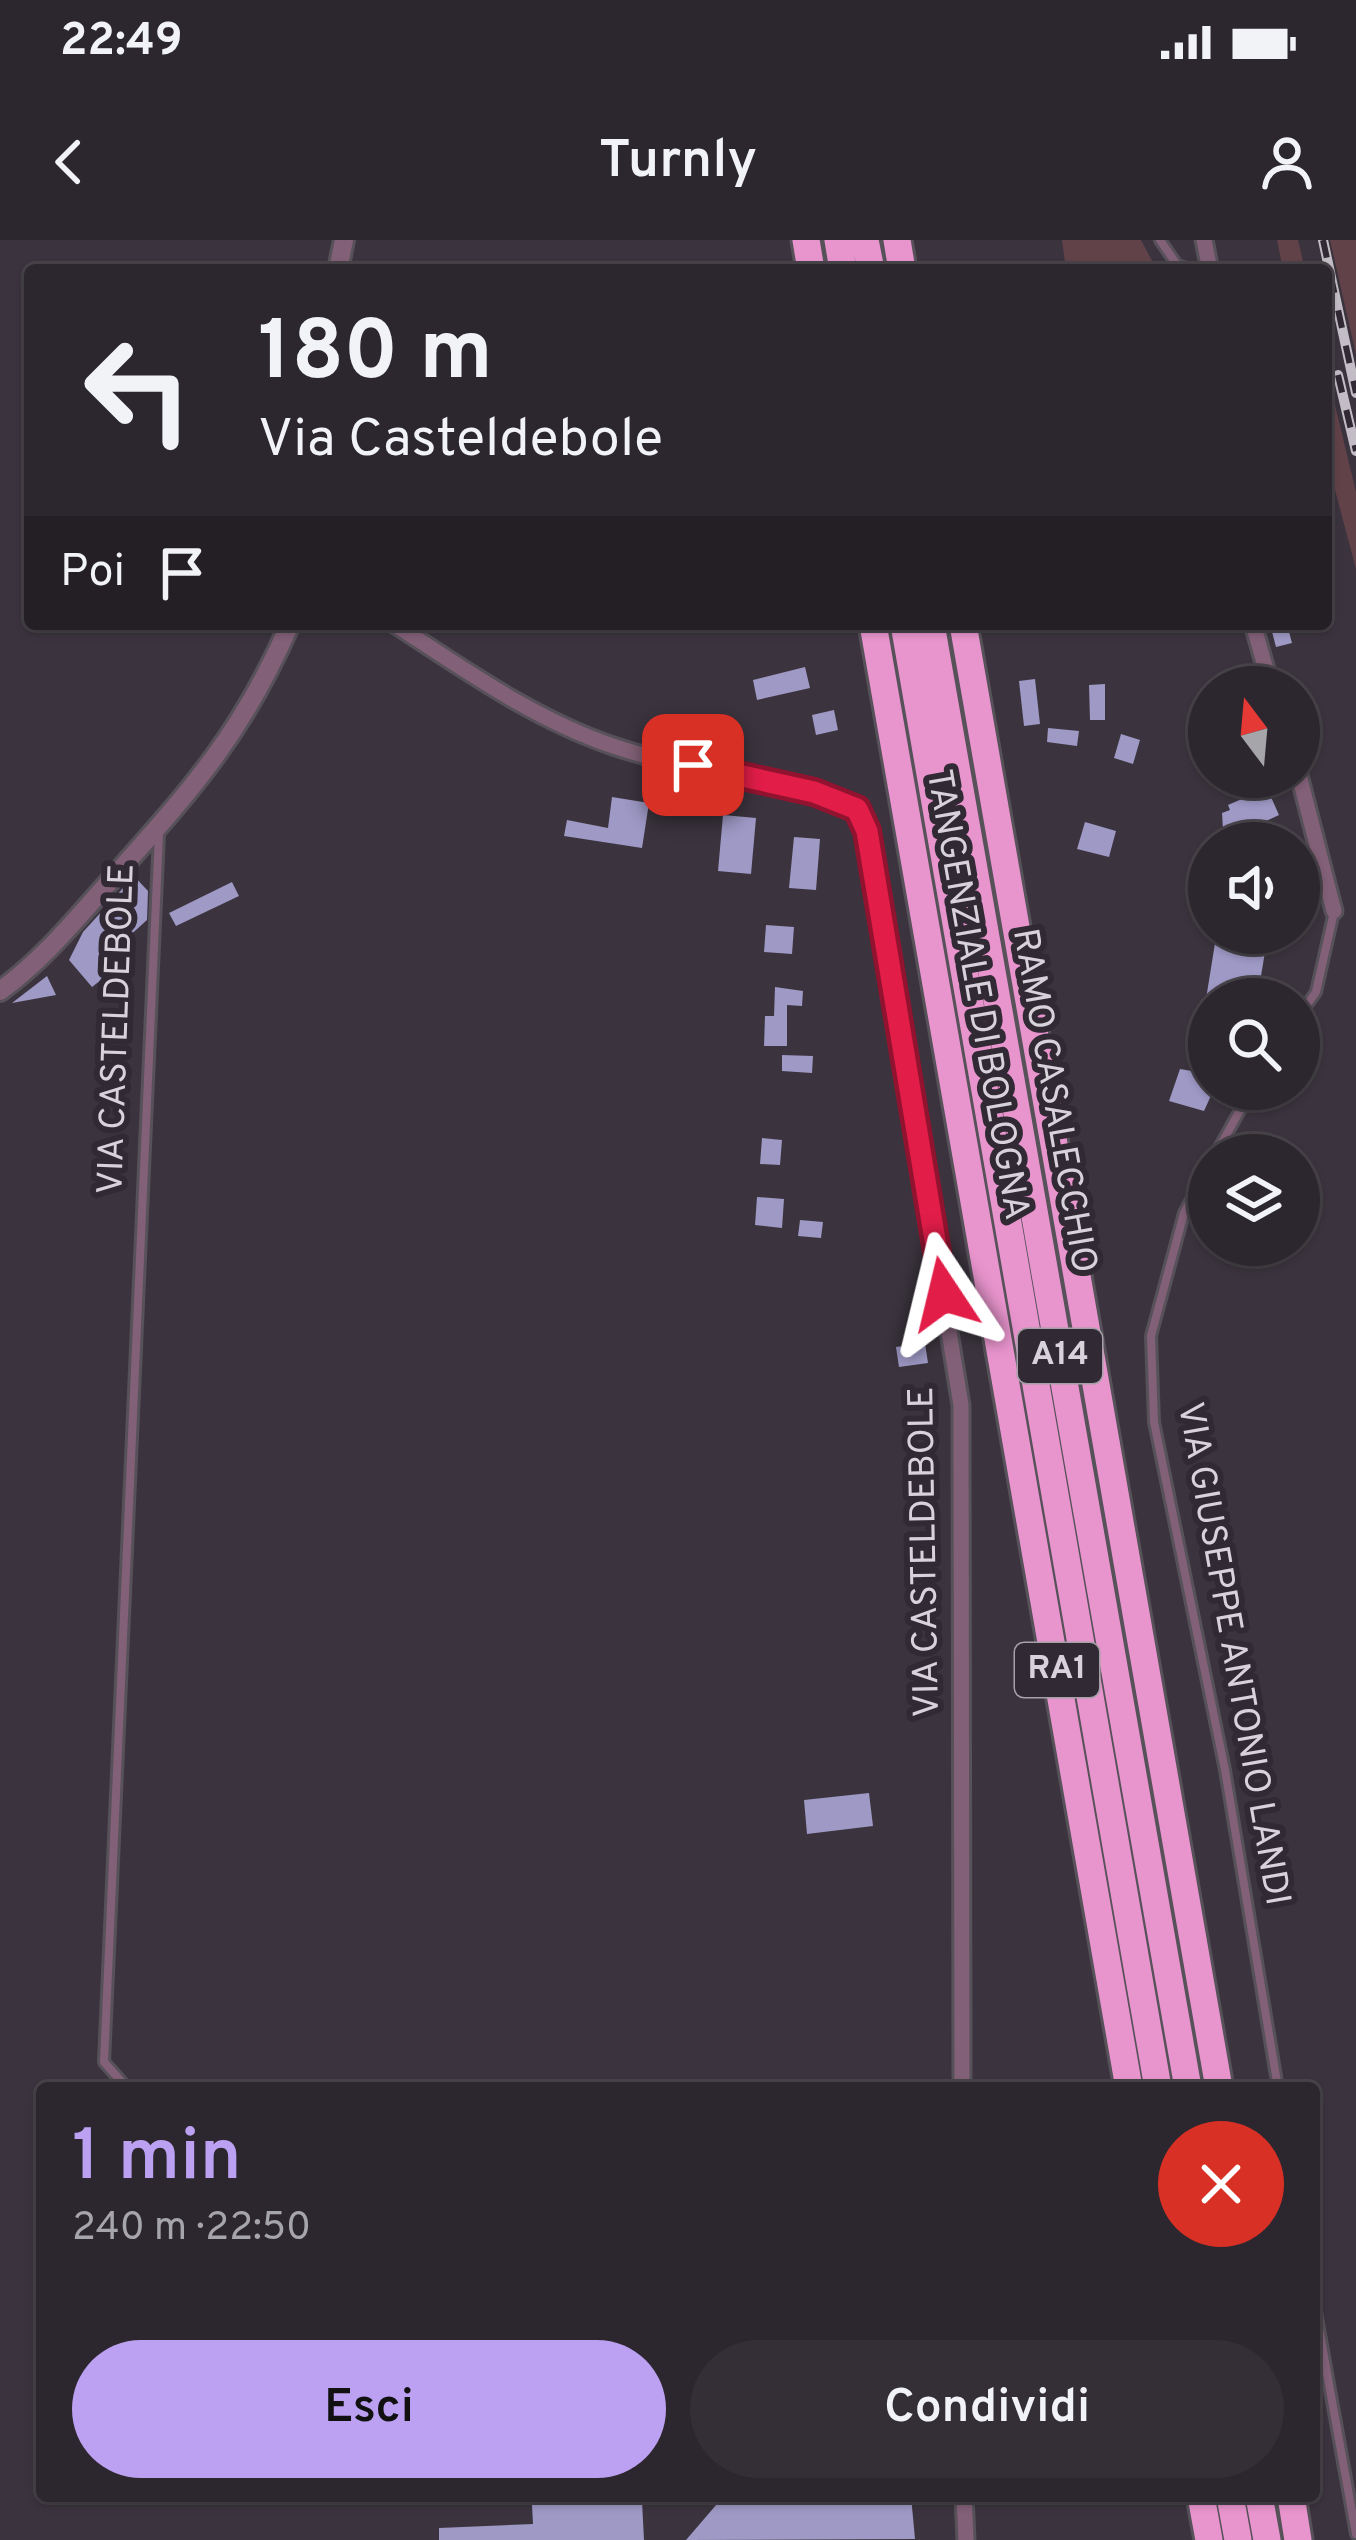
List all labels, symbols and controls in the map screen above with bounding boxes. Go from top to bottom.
text: 22:49 [60,14,183,71]
text: Turnly [599,128,757,197]
icon: back [36,129,102,195]
icon: person [1254,129,1320,195]
text: 180 m [258,303,493,409]
icon: left [60,312,216,468]
text: Via Casteldebole [258,407,663,476]
icon: arrive [149,540,215,606]
text: Poi [60,545,125,602]
north arrow [1188,666,1320,798]
map controls [1188,666,1320,1266]
pin [642,714,744,816]
icon: arrive [660,732,726,798]
street label: TANGENZIALE DI BOLOGNA [914,766,1038,1224]
button: sound [1188,822,1320,954]
street label: VIA CASTELDEBOLE [89,863,147,1195]
street label: RAMO CASALECCHIO [1000,925,1106,1277]
button: search [1188,978,1320,1110]
button: layers [1188,1134,1320,1266]
position arrow [881,1231,1007,1357]
road number: A14 [1018,1329,1102,1383]
street label: VIA CASTELDEBOLE [900,1386,952,1718]
street label: VIA GIUSEPPE ANTONIO LANDI [1165,1399,1299,1909]
road number: RA1 [1015,1643,1099,1697]
text: 1 min [72,2114,242,2206]
button: close [1158,2121,1284,2247]
text: 240 m · 22:50 [72,2205,311,2254]
button: Esci [72,2340,666,2478]
button: Condividi [690,2340,1284,2478]

